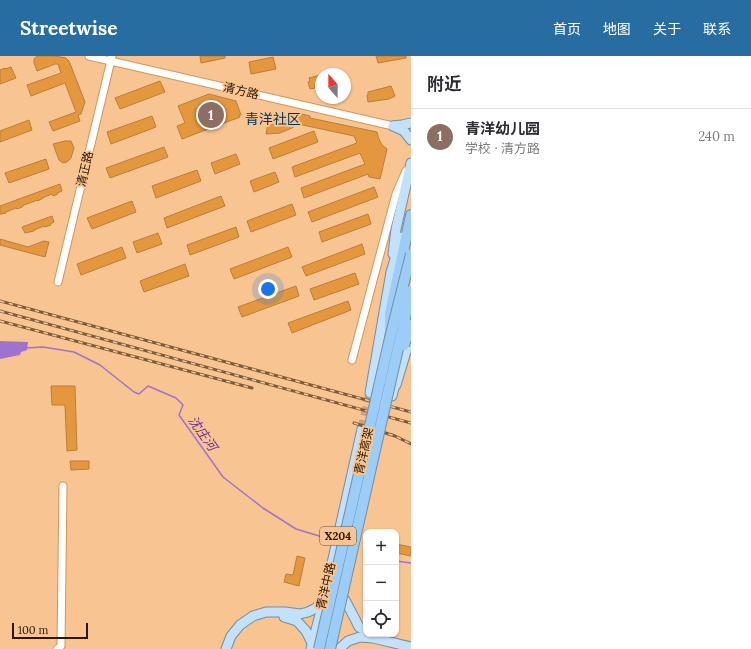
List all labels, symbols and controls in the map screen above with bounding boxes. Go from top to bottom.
text: Streetwise [20,16,117,40]
text: 首页 [553,20,581,38]
text: 地图 [603,20,631,38]
text: 关于 [653,20,681,38]
text: 联系 [703,20,731,38]
north arrow [315,68,351,104]
text: 附近 [427,73,461,95]
street label: 清方路 [222,79,260,102]
pin: 1 [198,100,224,130]
district label: 青洋社区 [245,110,301,128]
text: 青洋幼儿园 [465,119,540,138]
text: 1 [437,128,443,145]
text: 240 m [698,128,735,145]
text: 学校 · 清方路 [465,140,540,157]
street label: 清正路 [73,150,96,188]
your location [258,279,278,299]
water label: 沈庄河 [184,412,222,457]
street label: 青洋高架 [351,426,376,476]
road number: X204 [320,527,356,545]
map controls [363,529,399,637]
button: + [363,529,399,565]
street label: 青洋中路 [313,561,338,611]
button: − [363,565,399,601]
button: locate [363,601,399,637]
scale bar [12,621,88,640]
text: 100 m [18,623,48,637]

